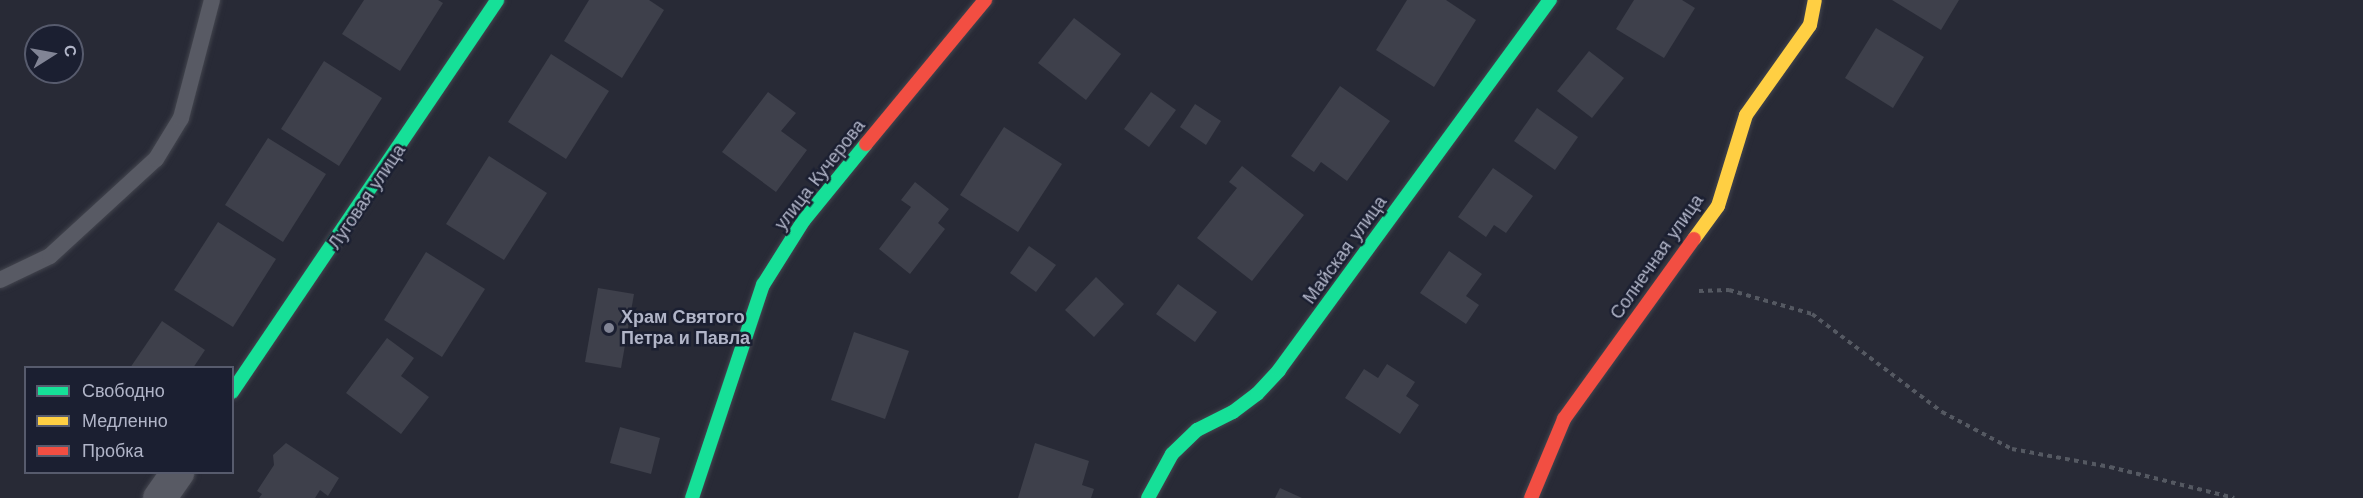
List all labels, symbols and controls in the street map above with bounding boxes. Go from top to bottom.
north arrow [24,24,84,84]
text: С [60,43,81,58]
street label: улица Кучерова [770,116,870,234]
street label: Луговая улица [324,140,410,254]
street label: Солнечная улица [1606,191,1708,323]
street label: Майская улица [1299,192,1391,308]
place label: Храм Святого Петра и Павла [621,307,750,350]
marker: Храм Святого Петра и Павла [602,321,616,335]
legend [24,366,234,474]
text: Свободно [82,380,165,401]
text: Медленно [82,410,168,431]
text: Пробка [82,440,144,461]

